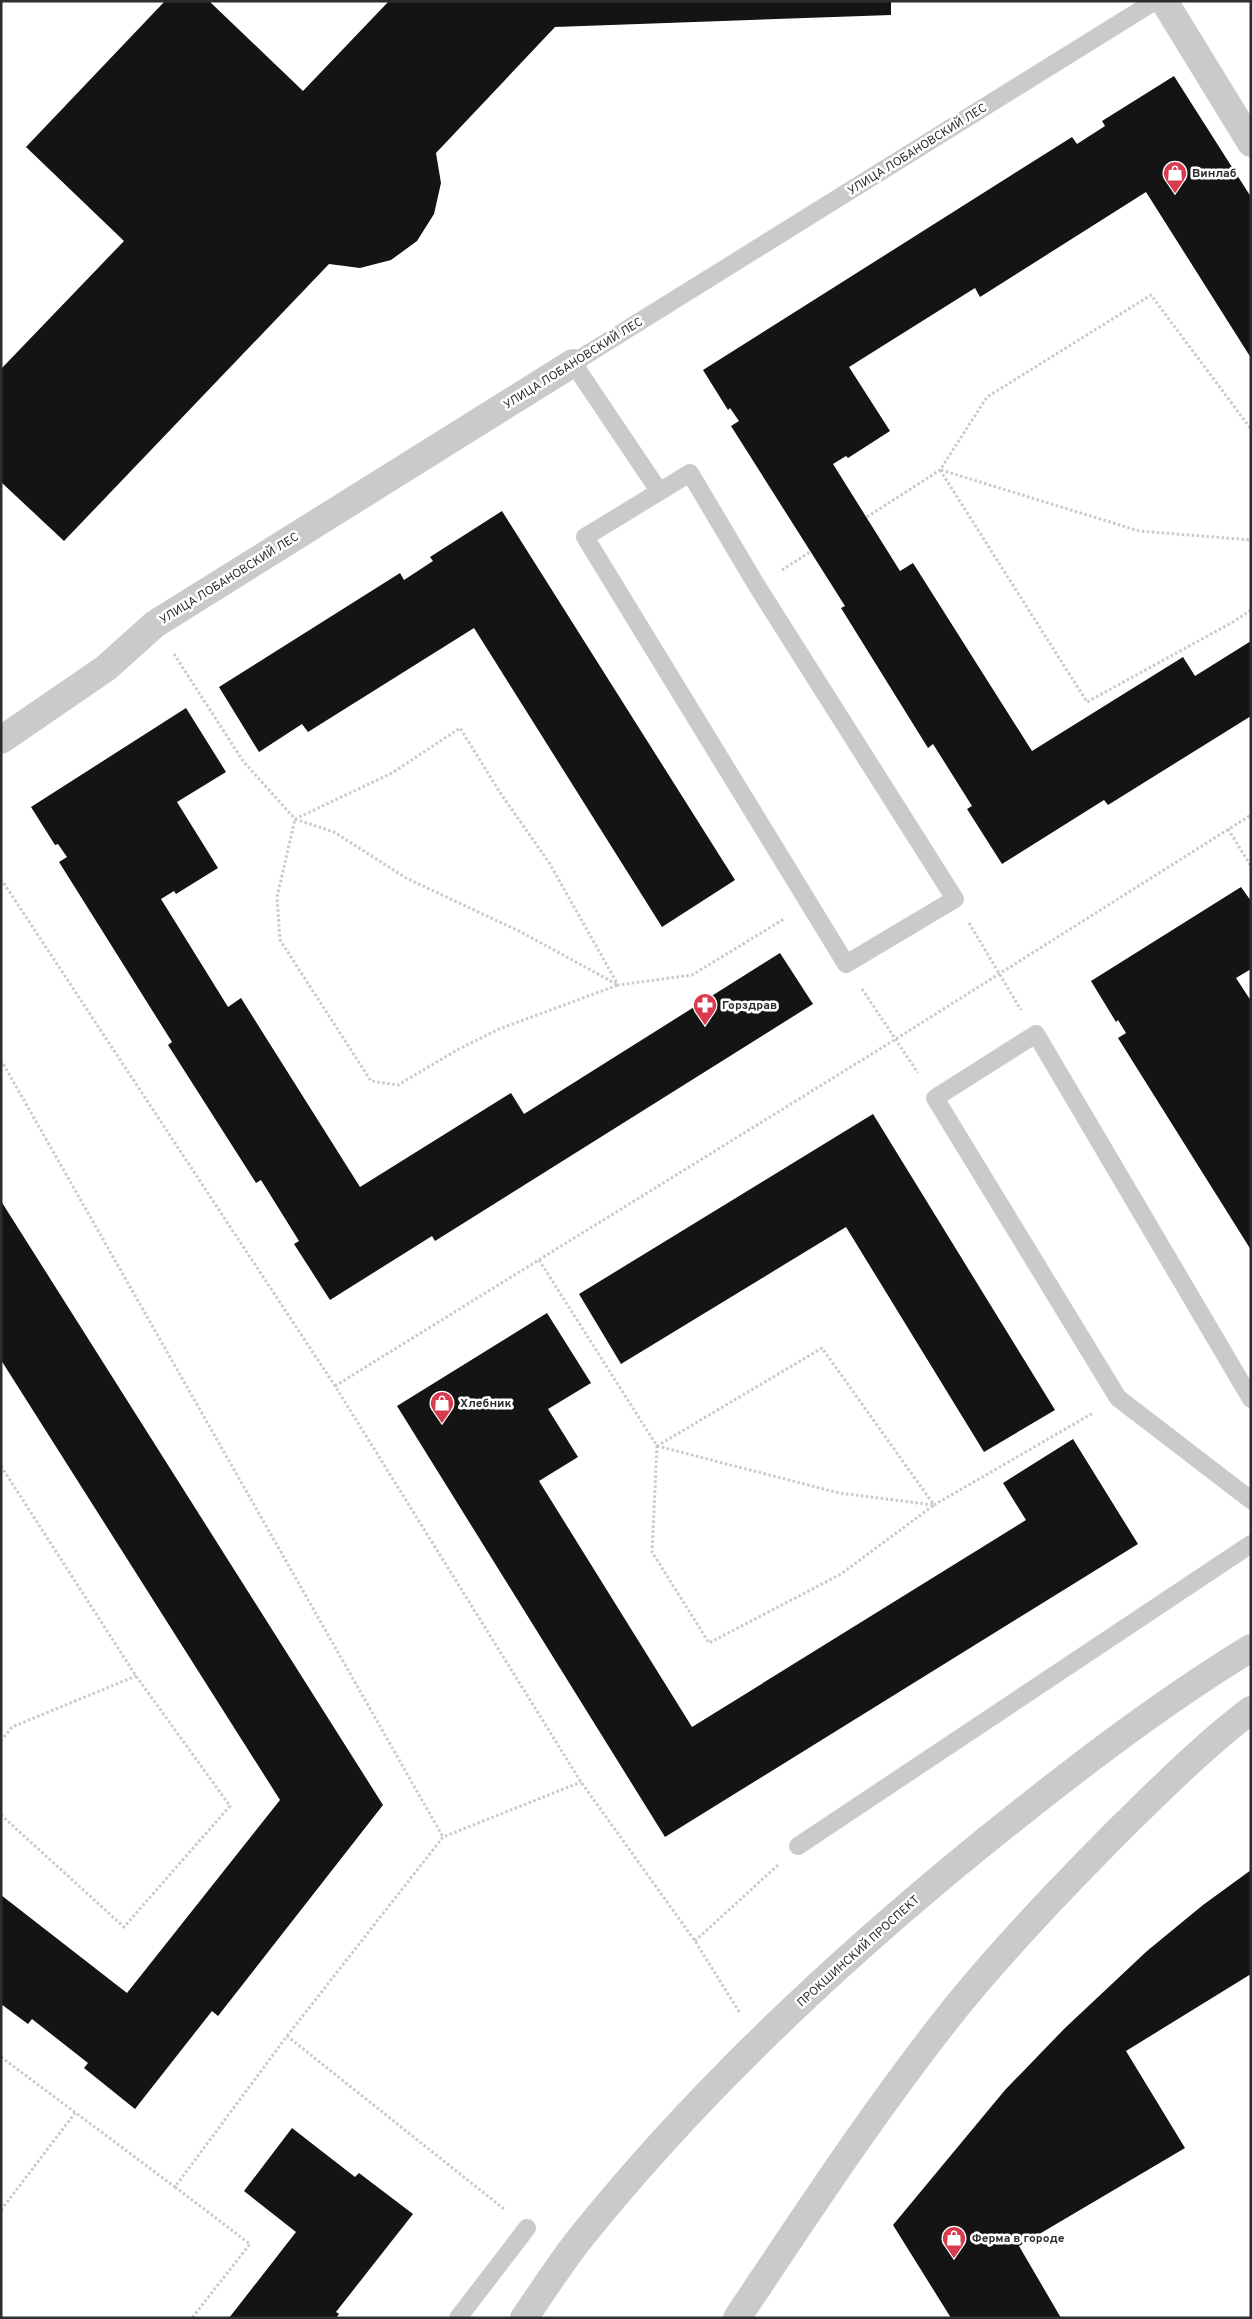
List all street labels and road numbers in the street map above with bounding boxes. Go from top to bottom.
street label: УЛИЦА ЛОБАНОВСКИЙ ЛЕС [845,100,990,199]
street label: УЛИЦА ЛОБАНОВСКИЙ ЛЕС [501,314,646,413]
street label: УЛИЦА ЛОБАНОВСКИЙ ЛЕС [157,529,302,628]
street label: ПРОКШИНСКИЙ ПРОСПЕКТ [794,1892,923,2011]

